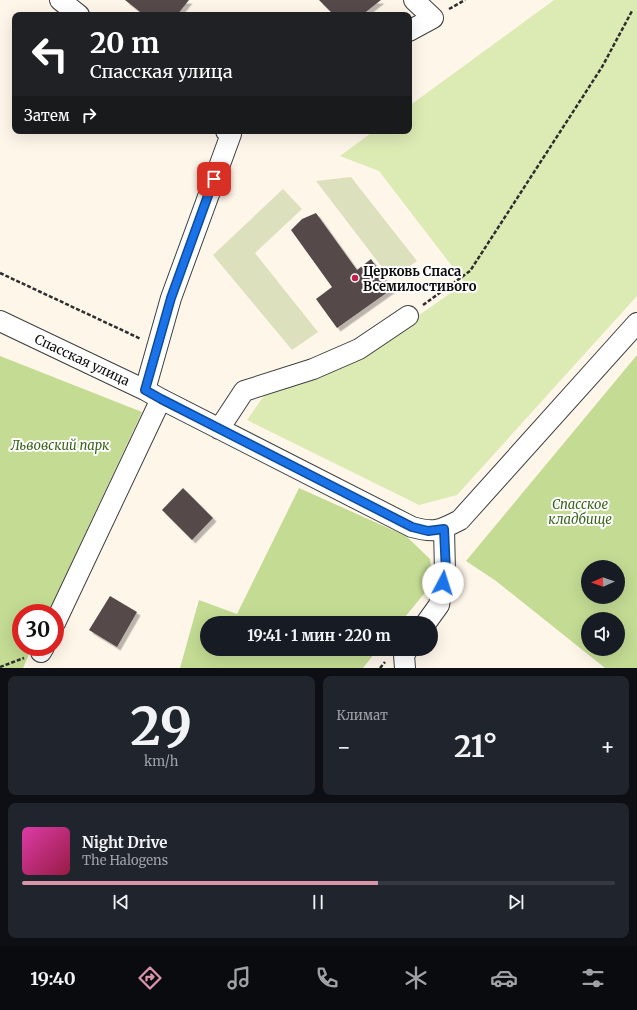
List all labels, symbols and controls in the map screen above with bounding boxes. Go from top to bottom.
text: 20 m [90,25,159,61]
icon: left [24,28,76,80]
text: Спасская улица [90,60,233,83]
icon: right [78,104,100,126]
text: Затем [24,106,70,125]
pin [197,162,231,196]
icon: arrive [203,168,225,190]
place label: Церковь Спаса Всемилостивого [363,263,477,295]
marker: Церковь Спаса Всемилостивого [350,273,360,283]
street label: Спасская улица [32,331,132,389]
park label: Львовский парк [10,437,110,454]
park label: Спасское кладбище [548,496,612,528]
north arrow [581,560,625,604]
map controls [581,560,625,656]
position arrow [422,562,464,604]
speed limit sign: 30 [12,604,64,656]
button: sound [581,612,625,656]
text: 19:41 · 1 мин · 220 m [247,626,391,645]
text: 29 [130,694,192,759]
text: Климат [337,707,388,724]
text: 21° [454,727,497,765]
text: − [337,733,351,761]
text: + [600,733,615,761]
text: km/h [144,753,178,770]
text: Night Drive [82,833,167,852]
text: The Halogens [82,852,168,869]
icon: previous [110,891,132,913]
icon: pause [307,891,329,913]
icon: next [505,891,527,913]
icon: directions [136,964,164,992]
icon: music [225,964,253,992]
icon: phone [313,964,341,992]
icon: climate [402,964,430,992]
icon: car [490,964,518,992]
icon: filters [579,964,607,992]
text: 19:40 [30,967,76,990]

